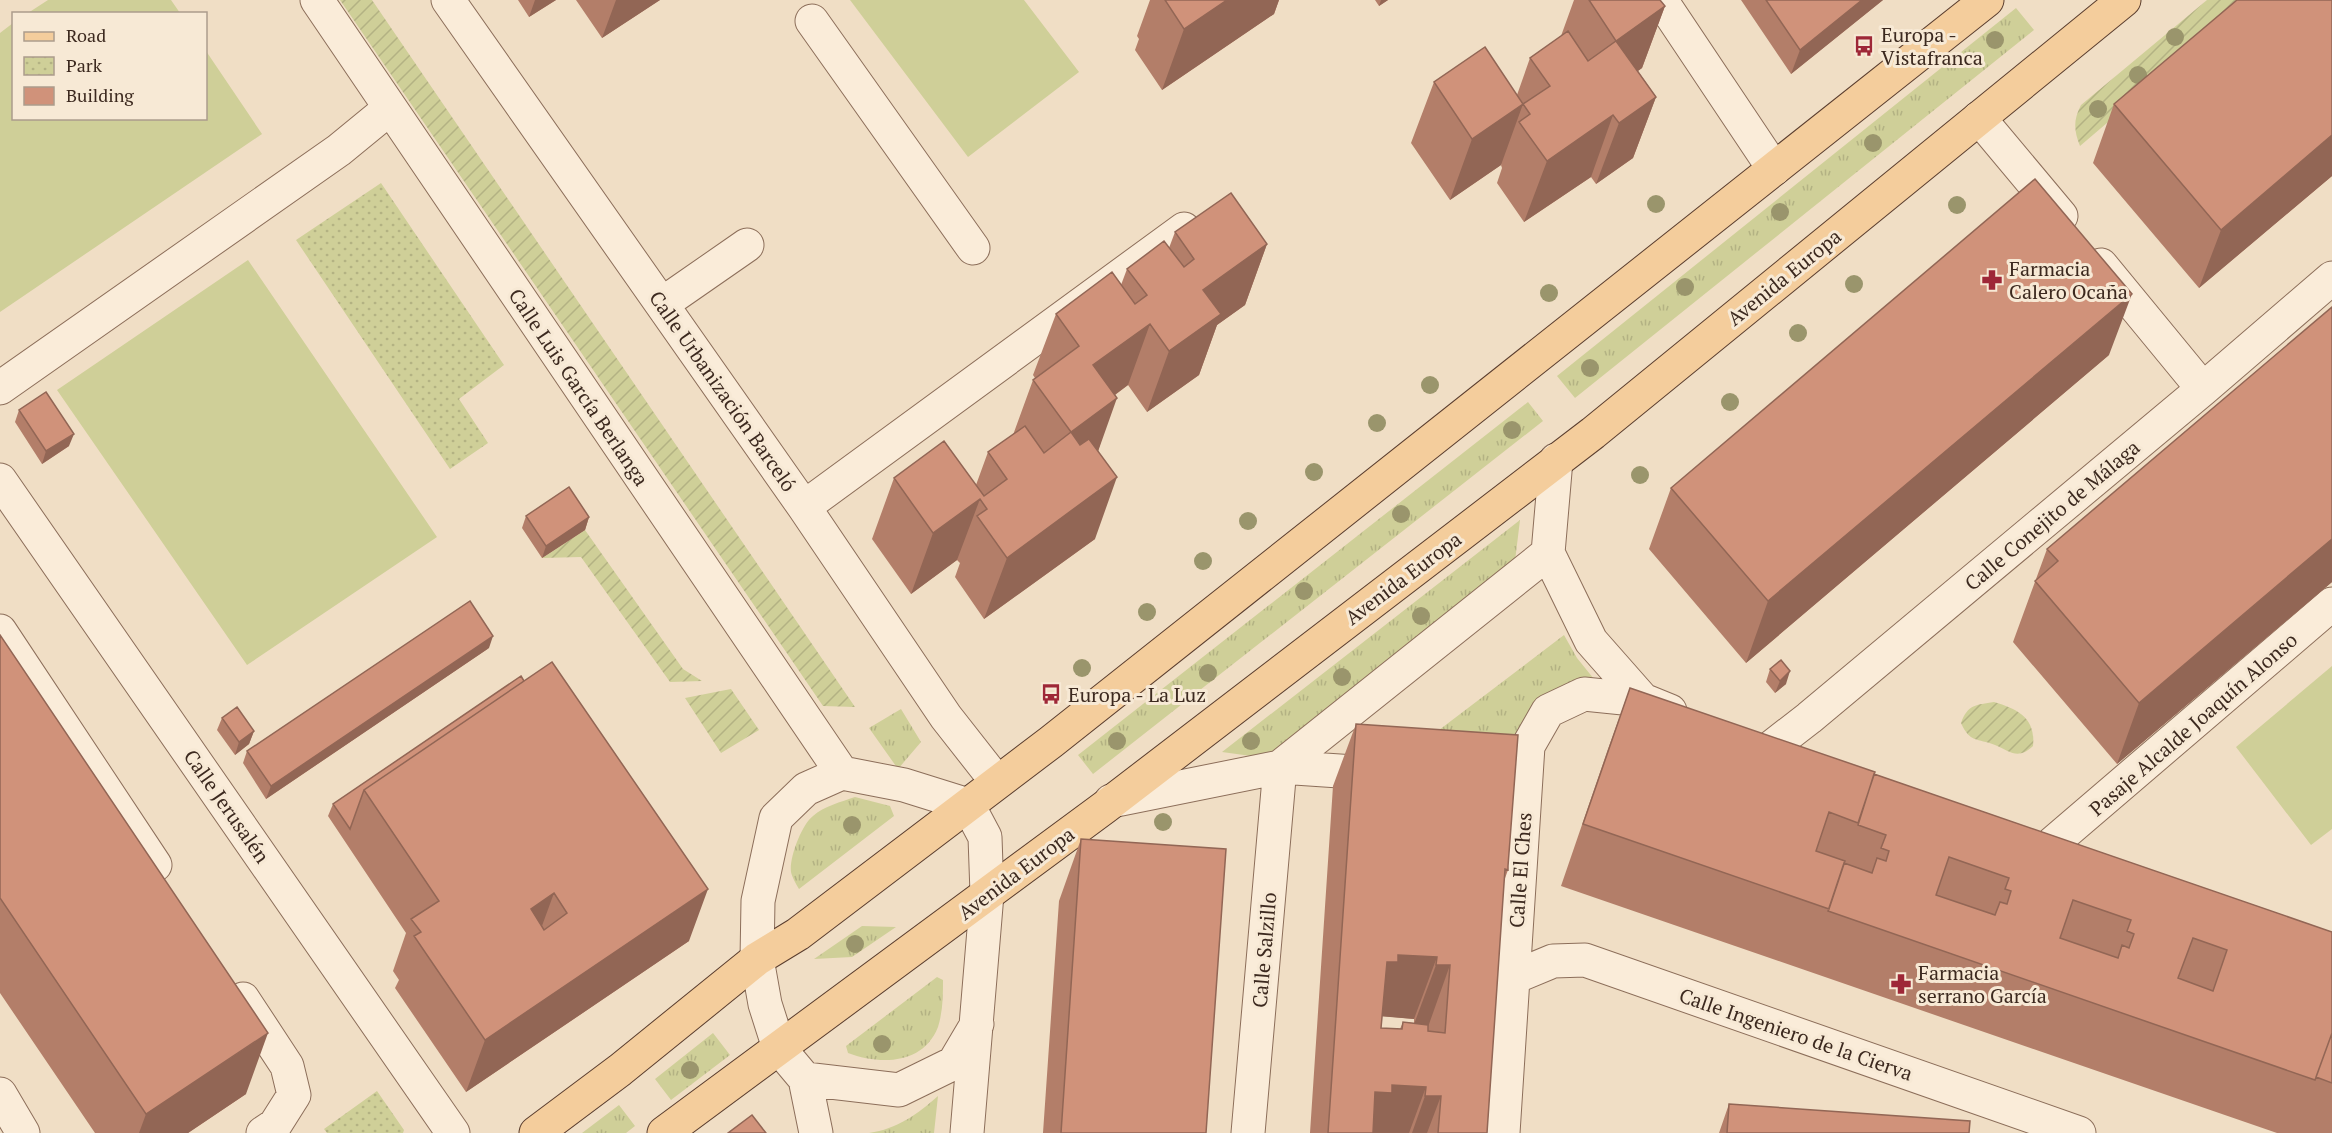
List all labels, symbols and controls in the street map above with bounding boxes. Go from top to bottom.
legend [12,12,207,120]
place label: Europa - Vistafranca [1881,21,1983,71]
text: Road [66,23,106,47]
bus stop icon: Europa - Vistafranca [1852,34,1876,58]
text: Park [66,53,103,77]
text: Building [66,83,134,107]
street label: Avenida Europa [1721,223,1847,331]
place label: Farmacia Calero Ocaña [2009,255,2128,305]
pharmacy icon: Farmacia Calero Ocaña [1980,268,2004,292]
street label: Calle Luis García Berlanga [503,283,655,491]
street label: Calle Urbanización Barceló [643,285,803,497]
street label: Calle Conejito de Málaga [1959,434,2145,596]
street label: Avenida Europa [1339,525,1467,631]
street label: Pasaje Alcalde Joaquín Alonso [2083,626,2303,822]
place label: Europa - La Luz [1068,681,1206,708]
bus stop icon: Europa - La Luz [1039,682,1063,706]
street label: Calle Jerusalén [178,744,276,868]
street label: Calle El Ches [1502,811,1538,929]
street label: Avenida Europa [952,820,1080,926]
street label: Calle Salzillo [1246,891,1282,1009]
place label: Farmacia serrano García [1918,959,2047,1009]
pharmacy icon: Farmacia serrano García [1889,972,1913,996]
street label: Calle Ingeniero de la Cierva [1676,981,1916,1087]

